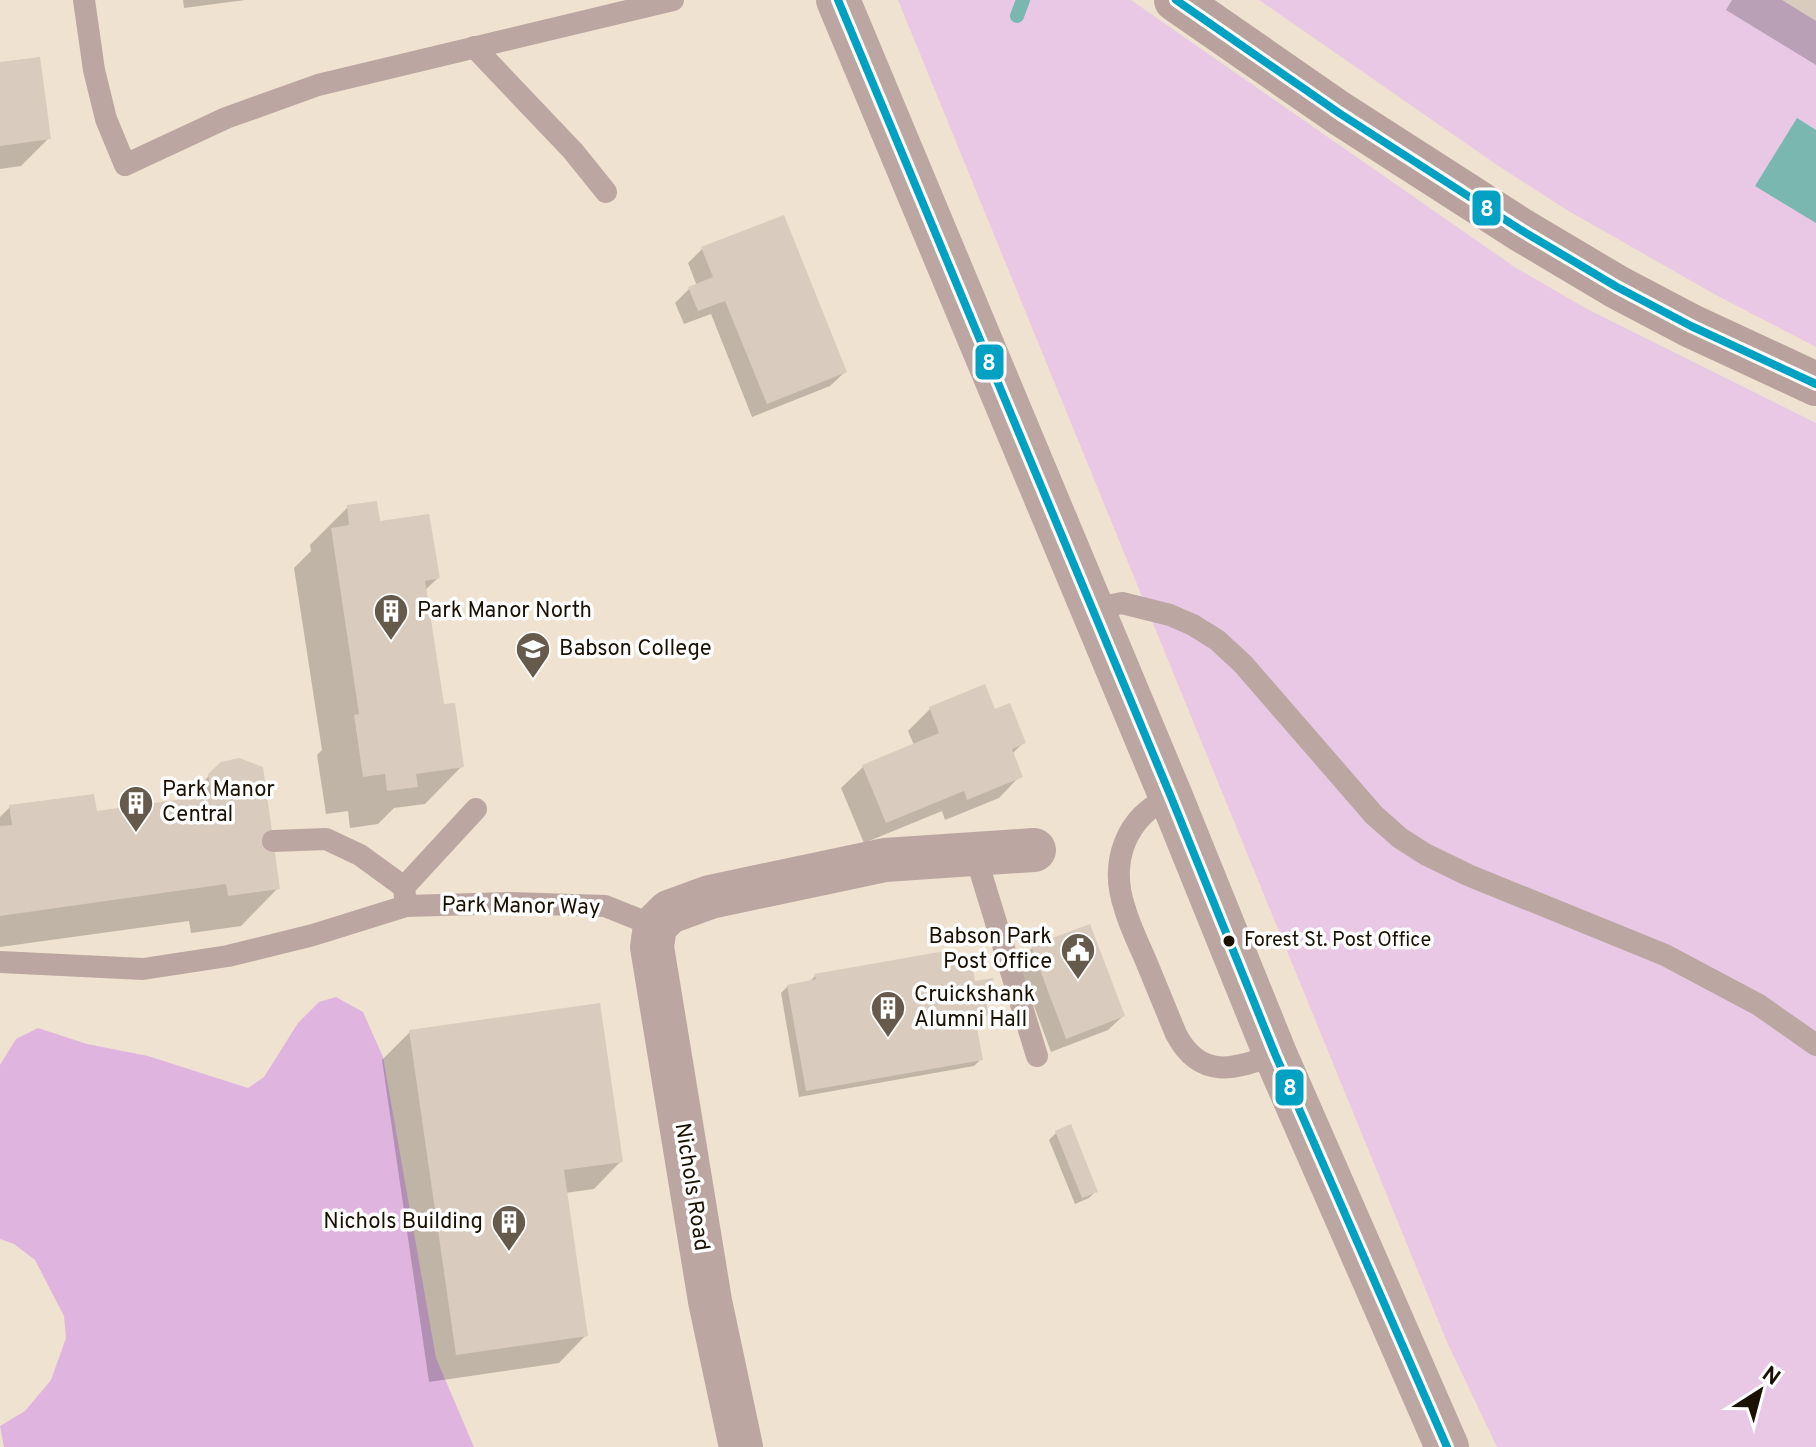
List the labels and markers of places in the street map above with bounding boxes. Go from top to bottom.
building icon: Park Manor North [372,592,410,642]
place label: Park Manor North [417,598,592,625]
school or university icon: Babson College [514,630,552,680]
place label: Babson College [559,636,712,663]
place label: Park Manor Central [162,777,275,829]
building icon: Park Manor Central [117,784,155,834]
place label: Babson Park Post Office [928,924,1052,976]
place label: Forest St. Post Office [1244,928,1431,954]
public building icon: Babson Park Post Office [1059,931,1097,981]
marker: Forest St. Post Office [1221,933,1237,949]
place label: Cruickshank Alumni Hall [914,982,1036,1034]
building icon: Cruickshank Alumni Hall [869,989,907,1039]
building icon: Nichols Building [490,1203,528,1253]
place label: Nichols Building [323,1209,483,1236]

